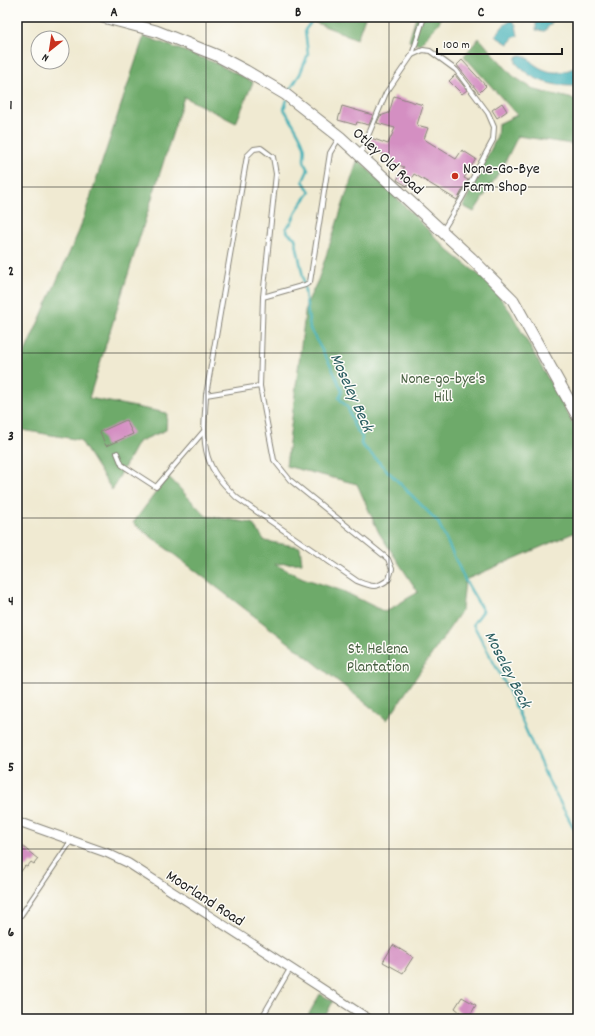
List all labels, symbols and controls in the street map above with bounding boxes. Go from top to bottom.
text: A [110,4,118,23]
text: B [295,4,301,23]
text: C [478,4,485,23]
north arrow [30,30,70,70]
scale bar [437,30,562,56]
text: 100 m [443,37,470,54]
text: N [39,48,52,65]
text: 1 [10,97,13,116]
street label: Otley Old Road [346,123,428,201]
place label: None-Go-Bye Farm Shop [463,158,540,199]
marker: None-Go-Bye Farm Shop [450,171,460,181]
text: 2 [8,263,14,282]
water label: Moseley Beck [322,350,379,438]
park label: None-go-bye's Hill [401,368,486,409]
text: 3 [8,428,14,447]
text: 4 [8,593,14,612]
water label: Moseley Beck [477,628,537,715]
park label: St. Helena Plantation [347,638,409,679]
text: 5 [8,759,14,778]
street label: Moorland Road [161,865,248,933]
text: 6 [8,924,15,943]

